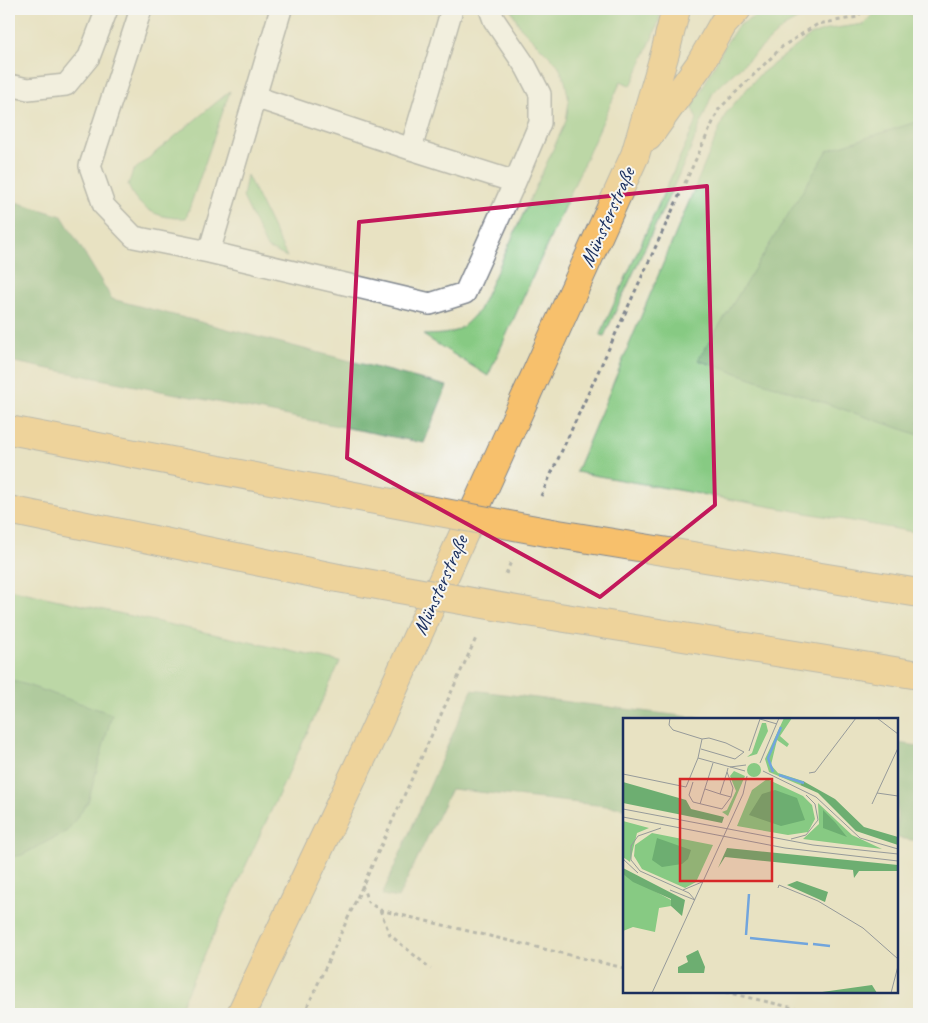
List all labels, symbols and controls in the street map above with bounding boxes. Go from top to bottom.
street label: Münsterstraße [574,161,641,271]
street label: Münsterstraße [407,529,474,639]
inset map [623,718,898,993]

